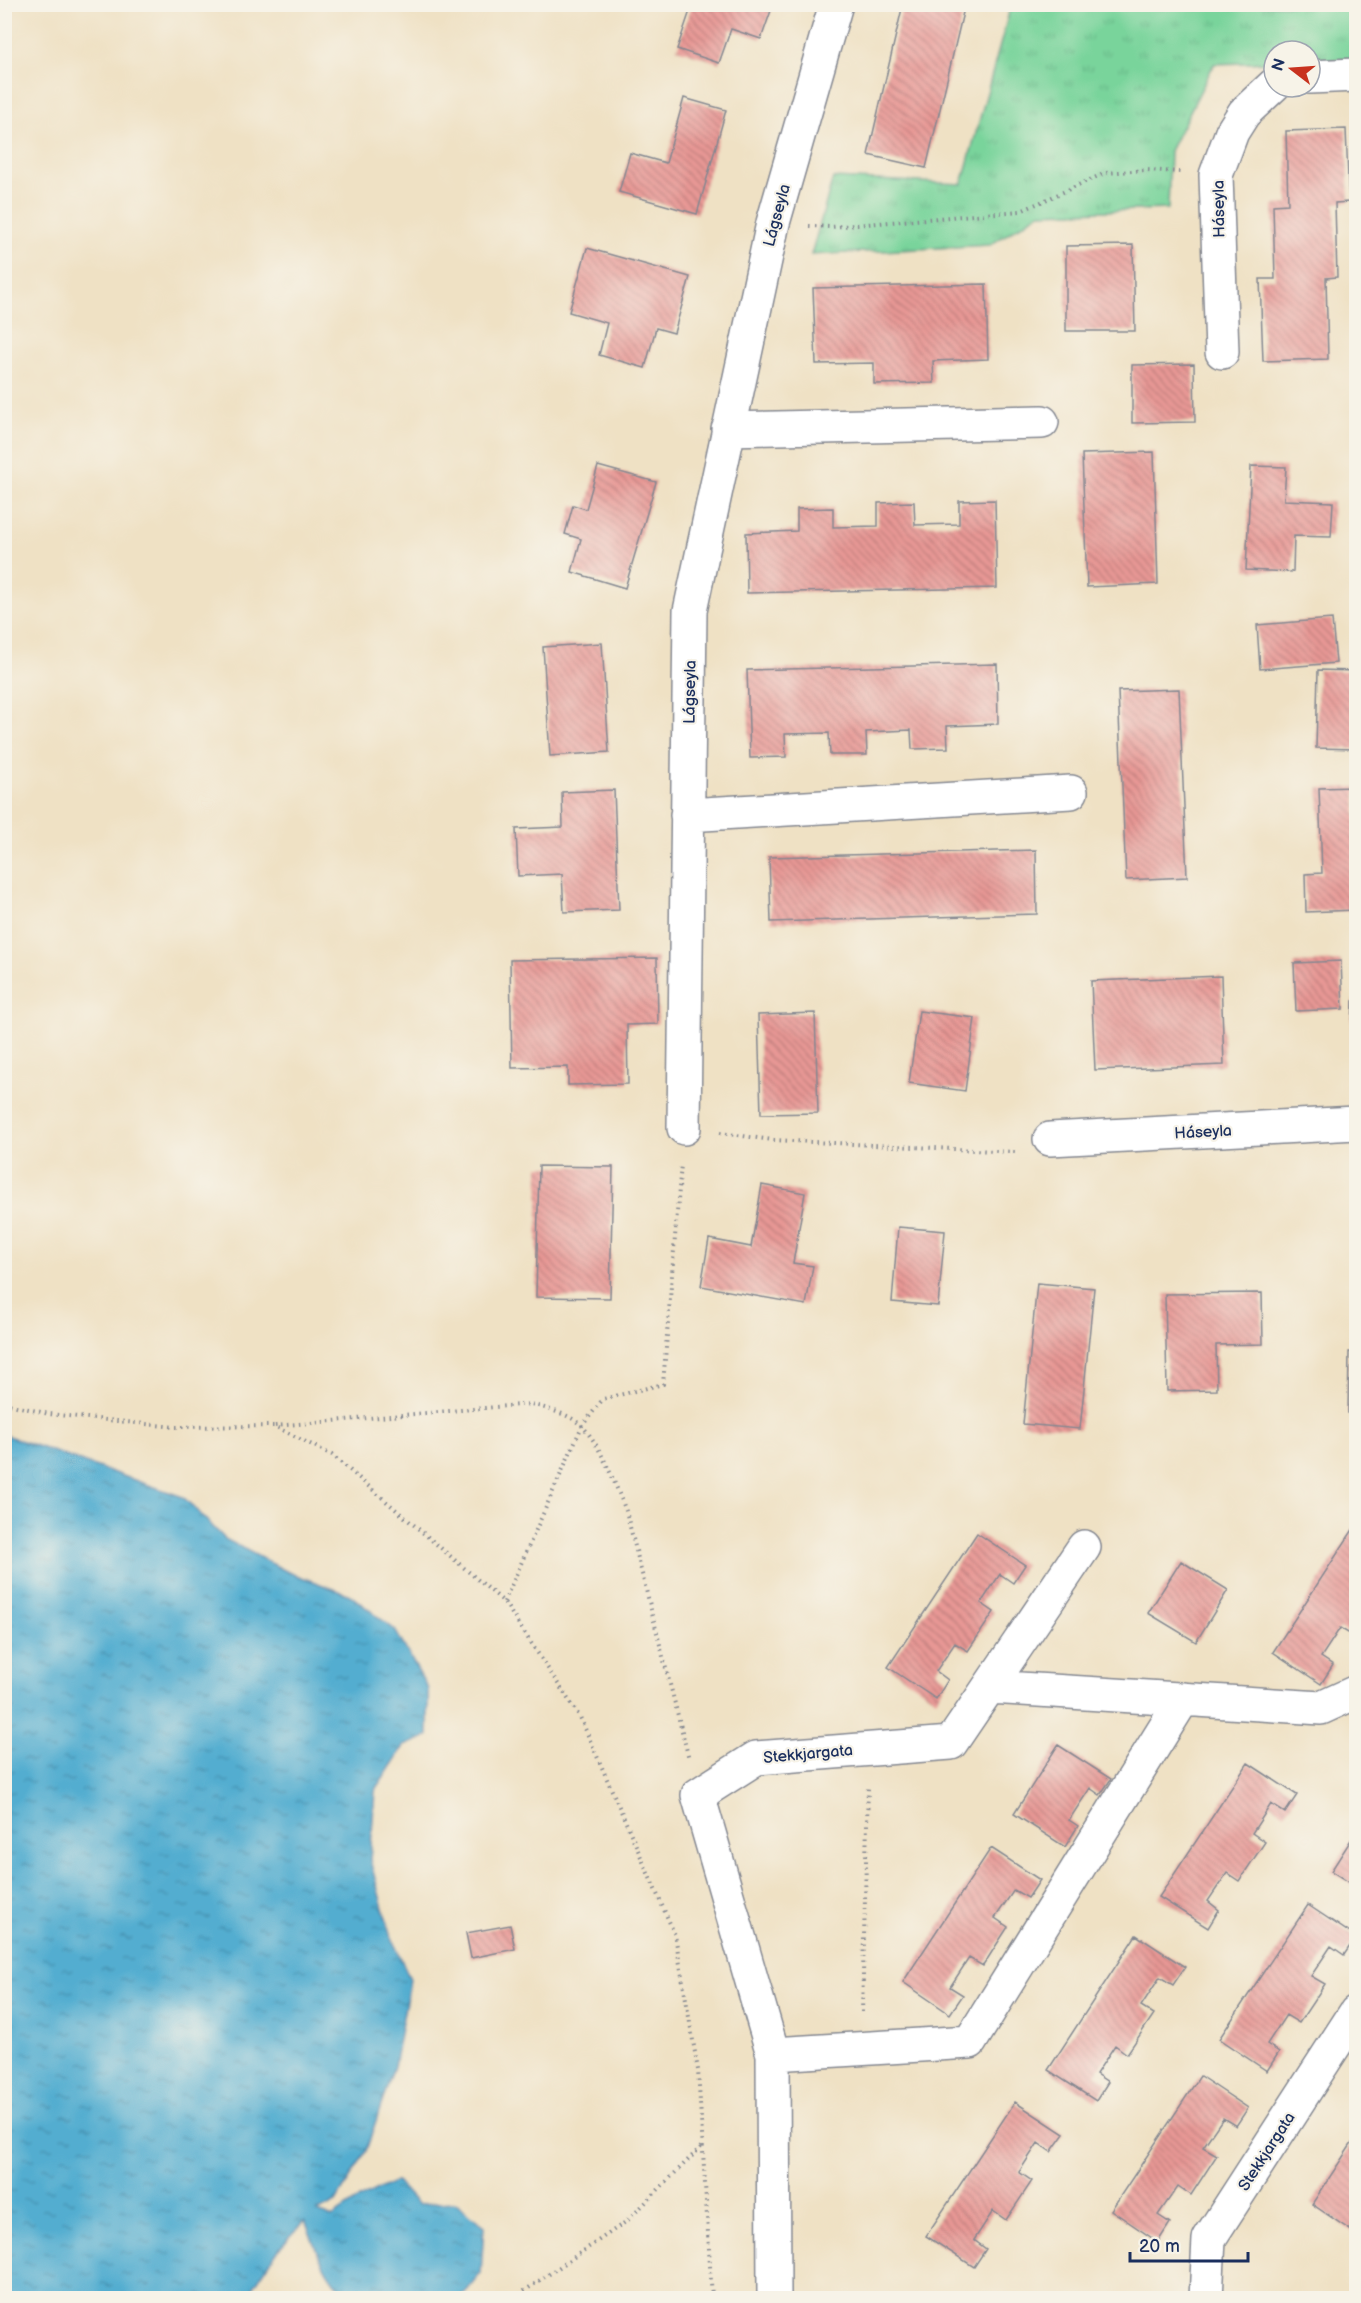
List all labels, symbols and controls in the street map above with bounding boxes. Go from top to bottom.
north arrow [1262,39,1322,99]
text: N [1268,57,1290,74]
street label: Háseyla [1209,180,1230,238]
street label: Lágseyla [760,182,795,249]
street label: Lágseyla [680,660,701,724]
street label: Háseyla [1174,1121,1232,1143]
street label: Stekkjargata [763,1741,854,1768]
street label: Stekkjargata [1235,2109,1300,2195]
scale bar [1130,2225,1248,2263]
text: 20 m [1139,2236,1180,2257]

